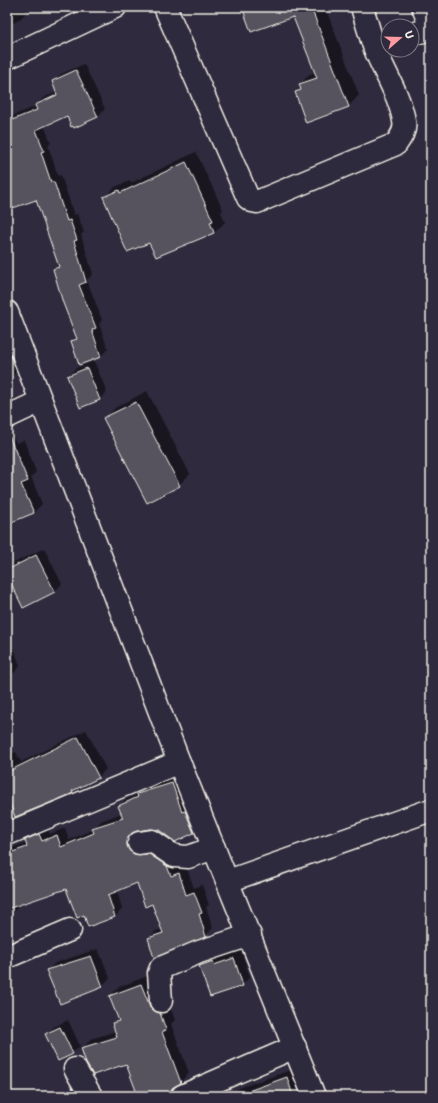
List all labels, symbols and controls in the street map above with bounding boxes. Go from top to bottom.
north arrow [380,18,420,58]
text: U [401,29,417,41]

